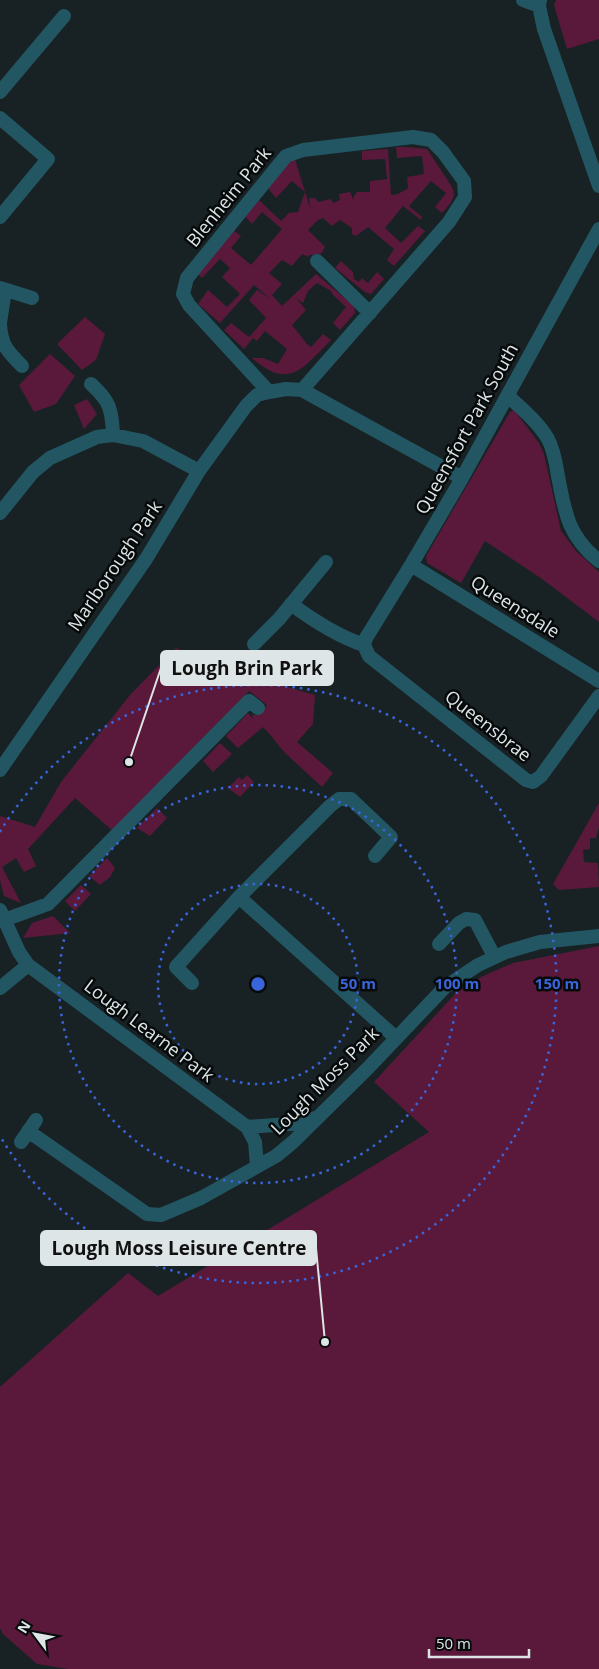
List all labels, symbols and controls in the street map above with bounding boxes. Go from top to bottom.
street label: Blenheim Park [181,141,276,251]
street label: Queensfort Park South [409,339,523,518]
street label: Marlborough Park [62,495,167,635]
street label: Queensdale [467,569,565,643]
callout: Lough Brin Park [161,651,333,685]
text: Lough Brin Park [171,655,323,681]
street label: Queensbrae [441,684,537,766]
street label: Lough Learne Park [80,973,220,1087]
text: 50 m [340,973,376,993]
text: 100 m [435,973,479,993]
text: 150 m [535,973,579,993]
centre of rings [249,975,267,993]
street label: Lough Moss Park [265,1021,384,1139]
callout: Lough Moss Leisure Centre [41,1231,316,1265]
text: Lough Moss Leisure Centre [51,1235,307,1261]
north arrow [10,1609,60,1659]
text: N [12,1617,35,1637]
scale bar [429,1626,529,1658]
text: 50 m [436,1633,471,1653]

